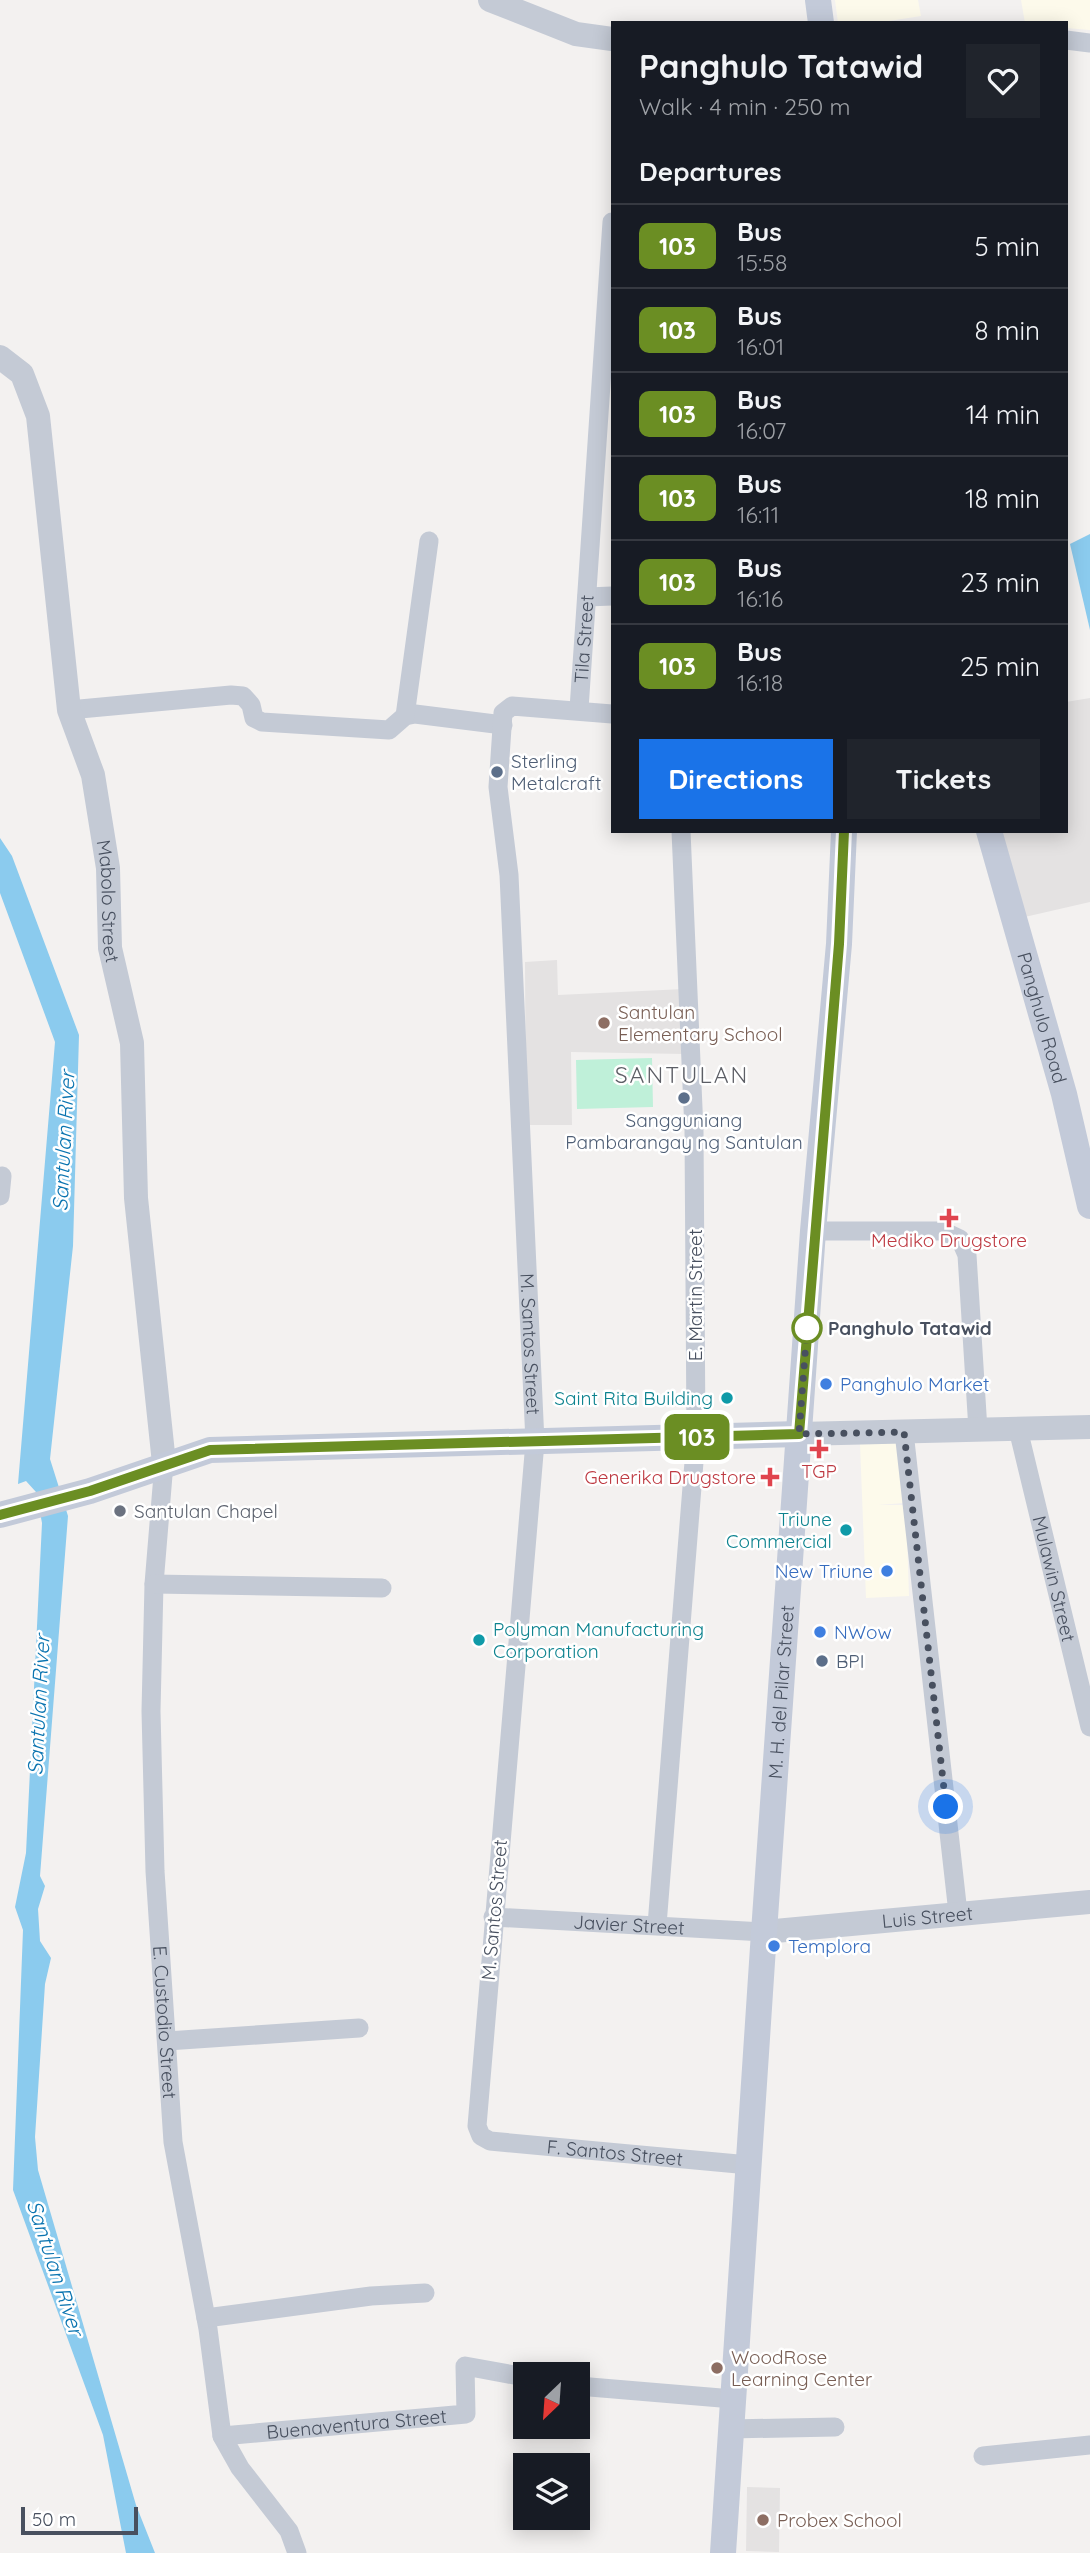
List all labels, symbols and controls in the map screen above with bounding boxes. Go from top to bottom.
button: heart [966,44,1040,118]
text: Panghulo Tatawid [639,45,923,86]
text: Walk · 4 min · 250 m [639,92,850,121]
text: Departures [639,155,782,188]
text: Bus [737,215,782,248]
text: 5 min [974,230,1040,263]
text: 103 [659,231,696,261]
text: 15:58 [737,248,787,277]
text: Bus [737,299,782,332]
text: 8 min [975,314,1040,347]
text: 103 [659,315,696,345]
text: 16:01 [737,332,784,361]
text: Bus [737,383,782,416]
text: 14 min [966,398,1040,431]
text: 103 [659,399,696,429]
text: 16:07 [737,416,786,445]
text: Bus [737,467,782,500]
text: 18 min [965,482,1040,515]
text: 103 [659,483,696,513]
text: 16:11 [737,500,779,529]
text: Bus [737,551,782,584]
text: 23 min [961,566,1040,599]
text: 103 [659,567,696,597]
text: 16:16 [737,584,783,613]
street label: Tila Street [569,594,599,684]
text: Bus [737,635,782,668]
text: 25 min [960,650,1040,683]
text: 103 [659,651,696,681]
text: 16:18 [737,668,783,697]
button: Directions [639,739,833,819]
button: Tickets [847,739,1040,819]
place label: Sterling Metalcraft [511,749,601,795]
marker: Sterling Metalcraft [489,764,505,780]
street label: Mabolo Street [92,838,125,965]
street label: Panghulo Road [1012,949,1072,1086]
place label: Santulan Elementary School [618,1000,783,1046]
marker: Santulan Elementary School [596,1015,612,1031]
district label: SANTULAN [615,1060,749,1089]
water label: Santulan River [46,1067,80,1212]
marker: Sangguniang Pambarangay ng Santulan [676,1090,692,1106]
place label: Sangguniang Pambarangay ng Santulan [565,1108,803,1154]
marker: Mediko Drugstore [941,1210,957,1226]
place label: Mediko Drugstore [871,1228,1027,1252]
street label: E. Martin Street [683,1229,707,1361]
street label: M. Santos Street [515,1273,546,1415]
marker: Panghulo Tatawid [792,1313,822,1343]
place label: Panghulo Tatawid [828,1316,992,1340]
place label: Panghulo Market [840,1372,990,1396]
marker: Panghulo Market [818,1376,834,1392]
place label: Saint Rita Building [554,1386,713,1410]
marker: Saint Rita Building [719,1390,735,1406]
line badge: 103 [657,1414,737,1460]
text: 103 [679,1422,715,1452]
marker: TGP [811,1441,827,1457]
place label: TGP [801,1459,837,1483]
place label: Generika Drugstore [585,1465,756,1489]
marker: Generika Drugstore [762,1469,778,1485]
place label: Santulan Chapel [134,1499,278,1523]
marker: Santulan Chapel [112,1503,128,1519]
place label: Triune Commercial [726,1507,832,1553]
street label: Mulawin Street [1027,1513,1081,1644]
marker: Triune Commercial [838,1522,854,1538]
place label: New Triune [775,1559,873,1583]
marker: New Triune [879,1563,895,1579]
street label: M. H. del Pilar Street [763,1604,799,1780]
place label: Polyman Manufacturing Corporation [493,1617,704,1663]
place label: NWow [834,1620,892,1644]
marker: NWow [812,1624,828,1640]
water label: Santulan River [21,1631,55,1776]
marker: Polyman Manufacturing Corporation [471,1632,487,1648]
place label: BPI [836,1649,864,1673]
marker: BPI [814,1653,830,1669]
your location [928,1789,963,1824]
street label: M. Santos Street [476,1839,512,1981]
street label: Luis Street [881,1901,974,1933]
street label: Javier Street [572,1909,685,1940]
place label: Templora [788,1934,871,1958]
marker: Templora [766,1938,782,1954]
street label: E. Custodio Street [148,1945,182,2100]
street label: F. Santos Street [546,2134,684,2171]
water label: Santulan River [22,2197,91,2341]
place label: WoodRose Learning Center [731,2345,873,2391]
marker: WoodRose Learning Center [709,2360,725,2376]
north arrow [513,2362,590,2440]
map controls [513,2362,590,2530]
street label: Buenaventura Street [265,2404,448,2444]
button: layers [513,2453,590,2530]
scale bar [21,2504,138,2536]
text: 50 m [32,2507,76,2531]
place label: Probex School [777,2508,902,2532]
marker: Probex School [755,2512,771,2528]

